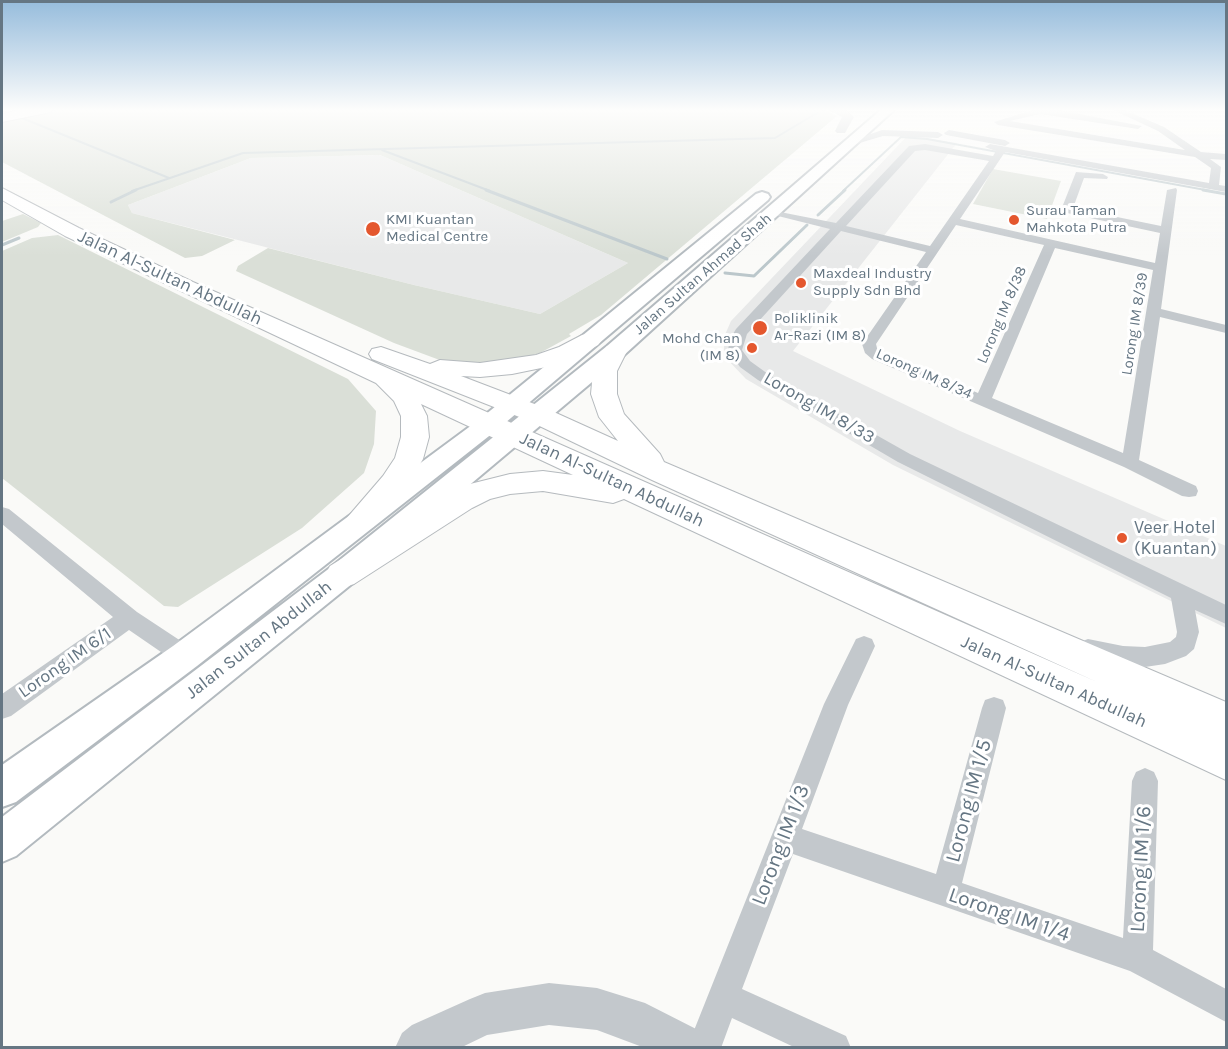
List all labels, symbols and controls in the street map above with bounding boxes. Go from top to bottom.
place label: Surau Taman Mahkota Putra [1026,202,1127,237]
street label: Jalan Sultan Ahmad Shah [631,209,775,339]
place label: KMI Kuantan Medical Centre [386,211,488,246]
marker: Surau Taman Mahkota Putra [1007,213,1021,227]
marker: KMI Kuantan Medical Centre [364,220,382,238]
street label: Jalan Al-Sultan Abdullah [74,226,266,330]
street label: Lorong IM 8/38 [973,264,1031,366]
place label: Maxdeal Industry Supply Sdn Bhd [813,265,931,300]
street label: Lorong IM 8/39 [1118,271,1152,377]
marker: Maxdeal Industry Supply Sdn Bhd [794,276,808,290]
place label: Poliklinik Ar-Razi (IM 8) [774,310,866,345]
marker: Poliklinik Ar-Razi (IM 8) [751,319,769,337]
place label: Mohd Chan (IM 8) [662,330,740,365]
marker: Mohd Chan (IM 8) [745,341,759,355]
street label: Lorong IM 8/34 [873,345,975,403]
street label: Lorong IM 8/33 [760,368,878,448]
street label: Jalan Al-Sultan Abdullah [516,428,708,532]
place label: Veer Hotel (Kuantan) [1134,517,1217,560]
marker: Veer Hotel (Kuantan) [1115,531,1129,545]
street label: Jalan Sultan Abdullah [182,576,336,704]
street label: Lorong IM 6/1 [14,623,116,703]
street label: Jalan Al-Sultan Abdullah [958,631,1150,733]
street label: Lorong IM 1/5 [940,737,998,865]
street label: Lorong IM 1/3 [746,781,816,909]
street label: Lorong IM 1/6 [1125,805,1157,933]
street label: Lorong IM 1/4 [945,883,1073,947]

